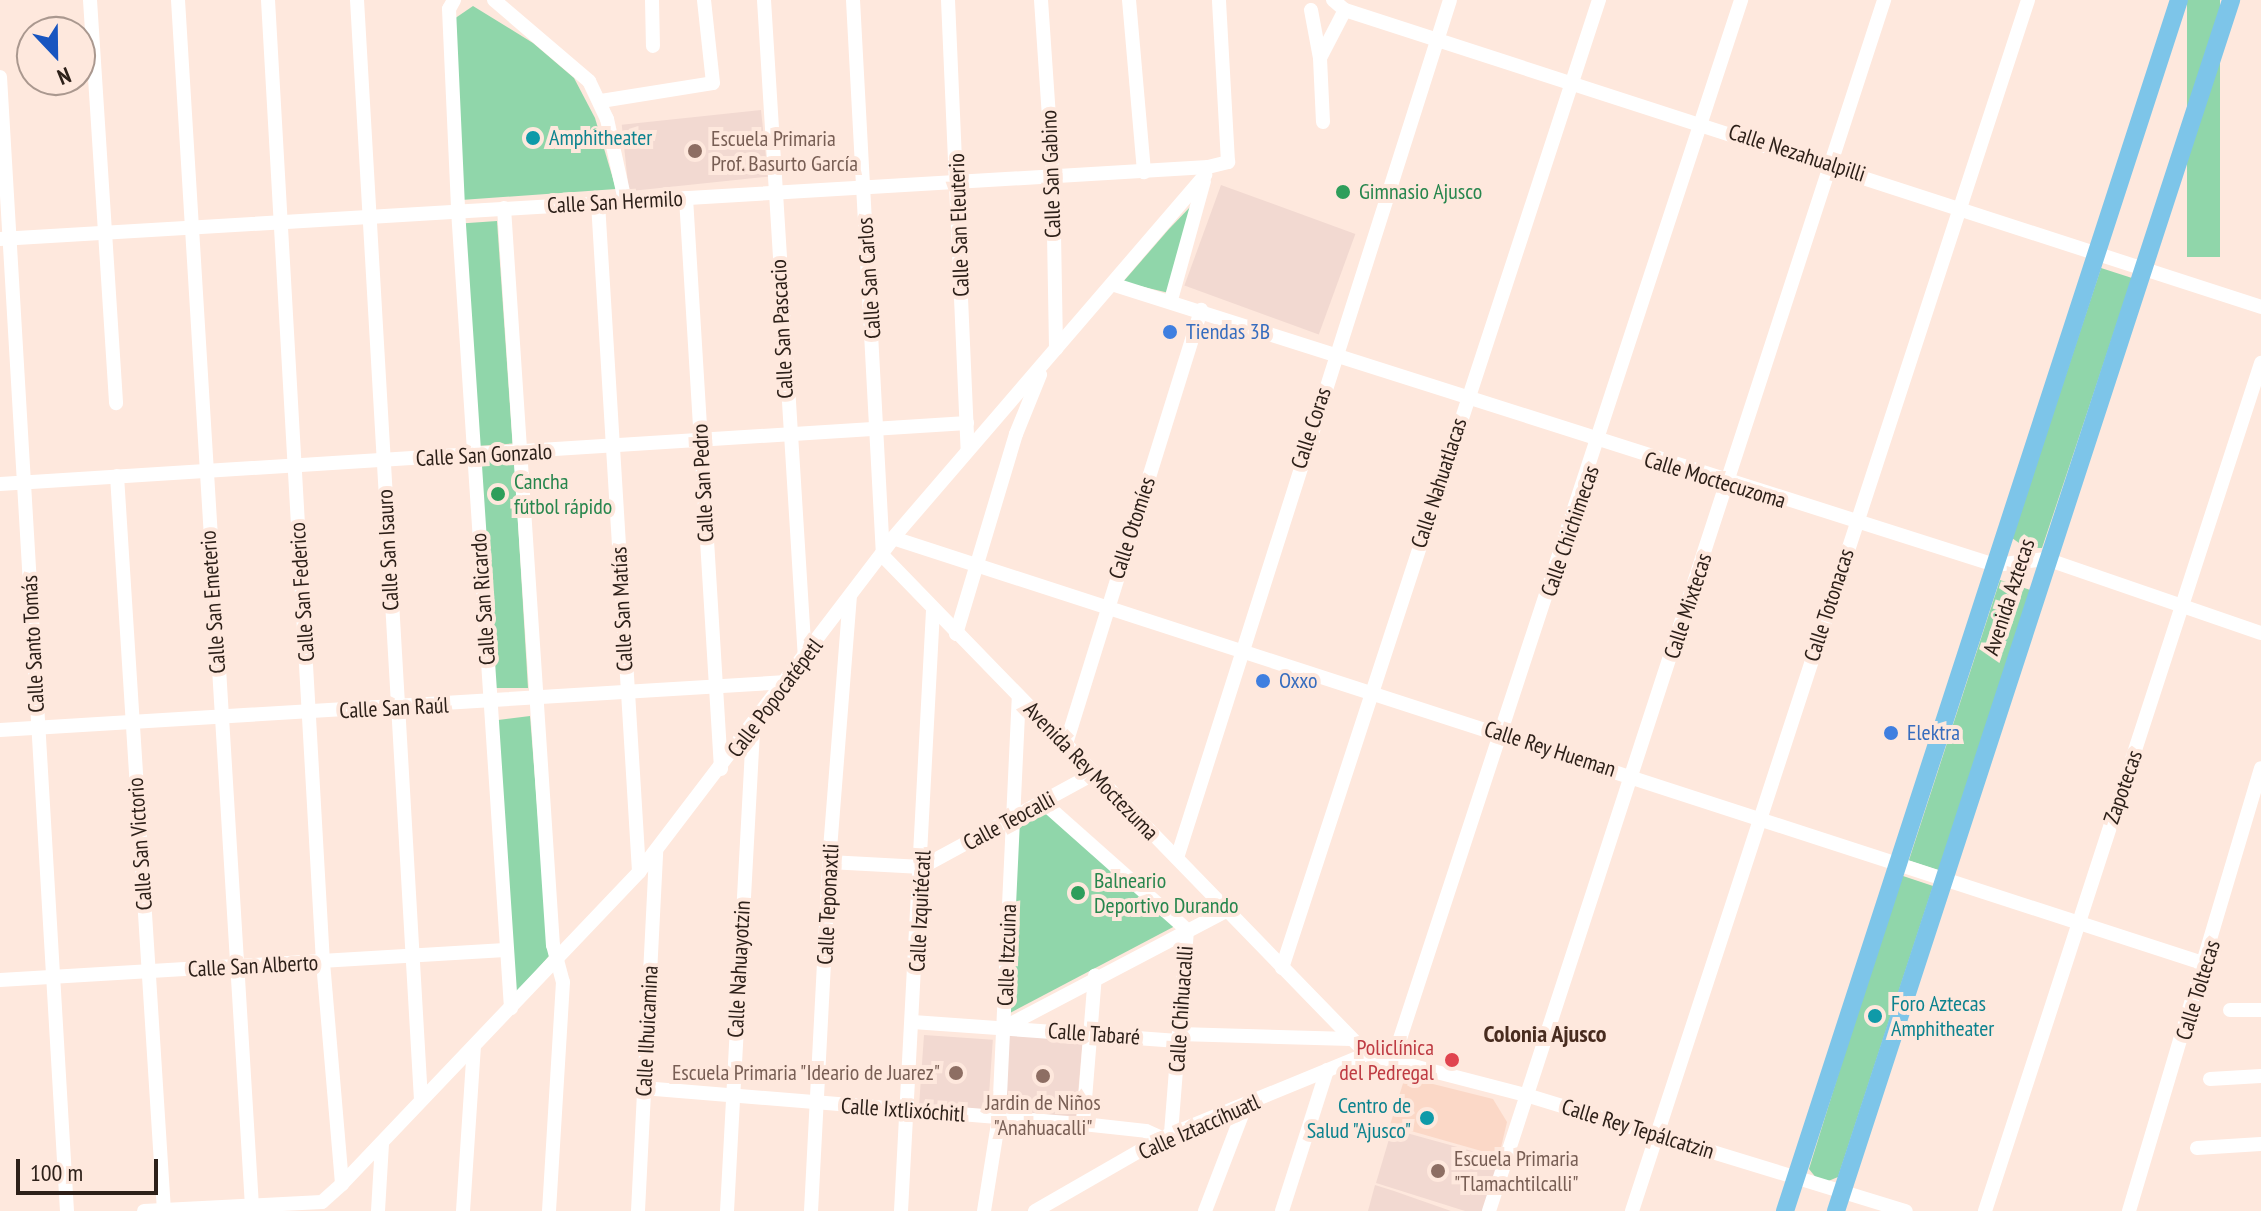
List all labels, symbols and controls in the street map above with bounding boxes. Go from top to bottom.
north arrow [16,16,96,96]
text: N [53,61,75,92]
street label: Calle San Gabino [1036,109,1066,239]
street label: Calle Nezahualpilli [1725,118,1869,188]
place label: Amphitheater [549,125,652,151]
place label: Escuela Primaria Prof. Basurto García [711,125,860,176]
marker: Amphitheater [524,129,542,147]
marker: Escuela Primaria Prof. Basurto García [686,142,704,160]
street label: Calle San Eleuterio [943,153,975,297]
place label: Gimnasio Ajusco [1359,179,1483,205]
marker: Gimnasio Ajusco [1334,183,1352,201]
street label: Calle San Hermilo [547,185,683,219]
street label: Calle San Carlos [852,216,886,340]
street label: Calle San Pascacio [765,259,799,399]
place label: Tiendas 3B [1186,319,1270,345]
marker: Tiendas 3B [1161,323,1179,341]
street label: Calle Coras [1285,384,1337,472]
street label: Calle Nahuatlacas [1406,415,1472,551]
street label: Calle San Pedro [687,423,719,543]
street label: Calle San Gonzalo [415,438,553,472]
street label: Calle Moctecuzoma [1641,446,1789,514]
street label: Calle Chichimecas [1535,462,1605,600]
place label: Cancha fútbol rápido [514,468,612,520]
street label: Calle Otomíes [1103,474,1161,582]
marker: Cancha fútbol rápido [489,485,507,503]
street label: Calle San Isauro [372,489,404,611]
street label: Calle San Federico [284,521,320,663]
street label: Calle San Emeterio [195,530,231,674]
street label: Calle San Ricardo [465,532,501,666]
street label: Avenida Aztecas [1978,535,2040,659]
street label: Calle Totonacas [1798,545,1860,665]
street label: Calle San Matías [606,546,638,672]
street label: Calle Mixtecas [1659,550,1717,662]
street label: Calle Santo Tomás [16,574,50,714]
street label: Calle Popocatépetl [722,633,828,763]
place label: Oxxo [1279,668,1317,694]
marker: Oxxo [1254,672,1272,690]
street label: Calle San Raúl [339,692,449,724]
street label: Avenida Rey Moctezuma [1018,696,1164,846]
street label: Calle Rey Hueman [1481,715,1619,783]
place label: Elektra [1907,720,1960,746]
marker: Elektra [1882,724,1900,742]
street label: Zapotecas [2098,747,2148,827]
street label: Calle San Victorio [122,776,158,912]
street label: Calle Teocalli [959,786,1059,856]
street label: Calle Teponaxtli [812,842,844,966]
street label: Calle Izquitécatl [904,849,936,973]
place label: Balneario Deportivo Durando [1094,867,1238,918]
marker: Balneario Deportivo Durando [1069,884,1087,902]
street label: Calle Nahuayotzin [722,900,756,1038]
street label: Calle Itzcuina [992,904,1022,1006]
street label: Calle Toltecas [2170,937,2226,1043]
street label: Calle Chihuacalli [1163,945,1199,1073]
street label: Calle San Alberto [187,949,319,983]
street label: Calle Ilhuicamina [630,965,664,1097]
place label: Foro Aztecas Amphitheater [1891,990,1994,1042]
marker: Foro Aztecas Amphitheater [1866,1007,1884,1025]
street label: Calle Tabaré [1047,1018,1141,1050]
district label: Colonia Ajusco [1483,1020,1607,1048]
place label: Policlínica del Pedregal [1339,1034,1434,1086]
marker: Policlínica del Pedregal [1441,1049,1463,1071]
place label: Escuela Primaria "Ideario de Juarez" [671,1060,940,1086]
marker: Escuela Primaria "Ideario de Juarez" [947,1064,965,1082]
marker: Jardin de Niños "Anahuacalli" [1034,1067,1052,1085]
place label: Jardin de Niños "Anahuacalli" [985,1089,1101,1140]
street label: Calle Iztaccíhuatl [1134,1089,1264,1165]
street label: Calle Ixtlixóchitl [840,1092,966,1128]
place label: Centro de Salud "Ajusco" [1305,1092,1411,1144]
street label: Calle Rey Tepálcatzin [1558,1093,1718,1165]
marker: Centro de Salud "Ajusco" [1418,1109,1436,1127]
scale bar [20,1143,162,1193]
place label: Escuela Primaria "Tlamachtilcalli" [1454,1145,1579,1196]
text: 100 m [30,1157,83,1188]
marker: Escuela Primaria "Tlamachtilcalli" [1429,1162,1447,1180]

